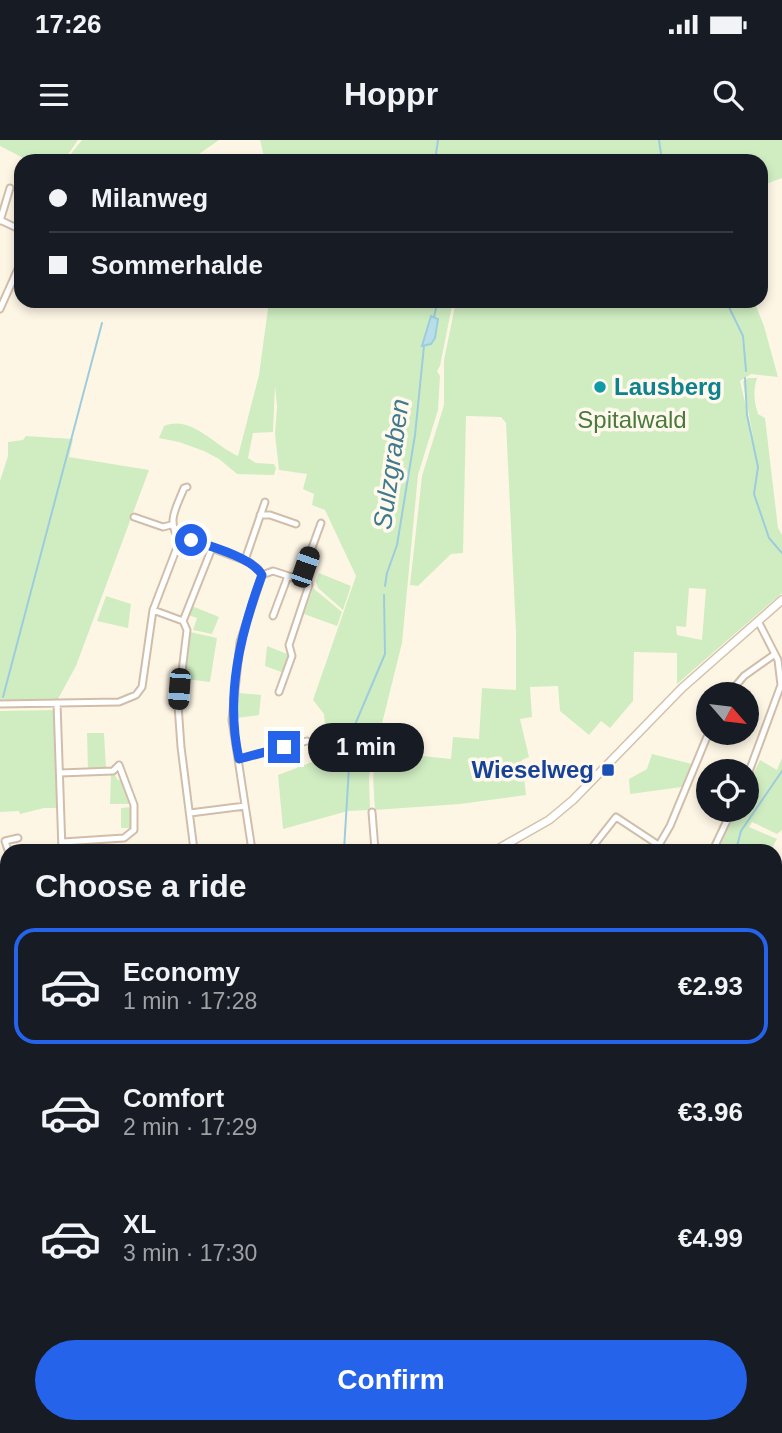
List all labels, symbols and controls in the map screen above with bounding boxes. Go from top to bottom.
text: 17:26 [35,9,102,39]
icon: menu [35,76,73,114]
text: Hoppr [344,76,438,112]
icon: search [709,76,747,114]
text: Milanweg [91,183,208,213]
text: Sommerhalde [91,250,263,280]
place label: Lausberg [614,373,722,400]
marker: Lausberg [592,379,608,395]
water label: Sulzgraben [367,397,415,531]
park label: Spitalwald [577,406,687,433]
route start [175,524,207,556]
car [289,544,322,590]
car [168,667,191,711]
north arrow [696,682,760,746]
map controls [696,682,759,822]
callout: 1 min [308,722,424,772]
route end [268,731,300,763]
text: 1 min [336,734,396,760]
place label: Wieselweg [472,756,594,783]
button: locate [696,759,759,822]
marker: Wieselweg [600,762,616,778]
text: Choose a ride [35,868,247,904]
icon: car [39,955,102,1018]
text: Economy [123,957,240,987]
text: €2.93 [678,971,743,1001]
text: 1 min · 17:28 [123,988,257,1014]
icon: car [39,1081,102,1144]
text: Comfort [123,1083,224,1113]
text: €3.96 [678,1097,743,1127]
text: 2 min · 17:29 [123,1114,257,1140]
icon: car [39,1207,102,1270]
text: XL [123,1209,156,1239]
text: €4.99 [678,1223,743,1253]
text: 3 min · 17:30 [123,1240,257,1266]
button: Confirm [35,1340,747,1420]

